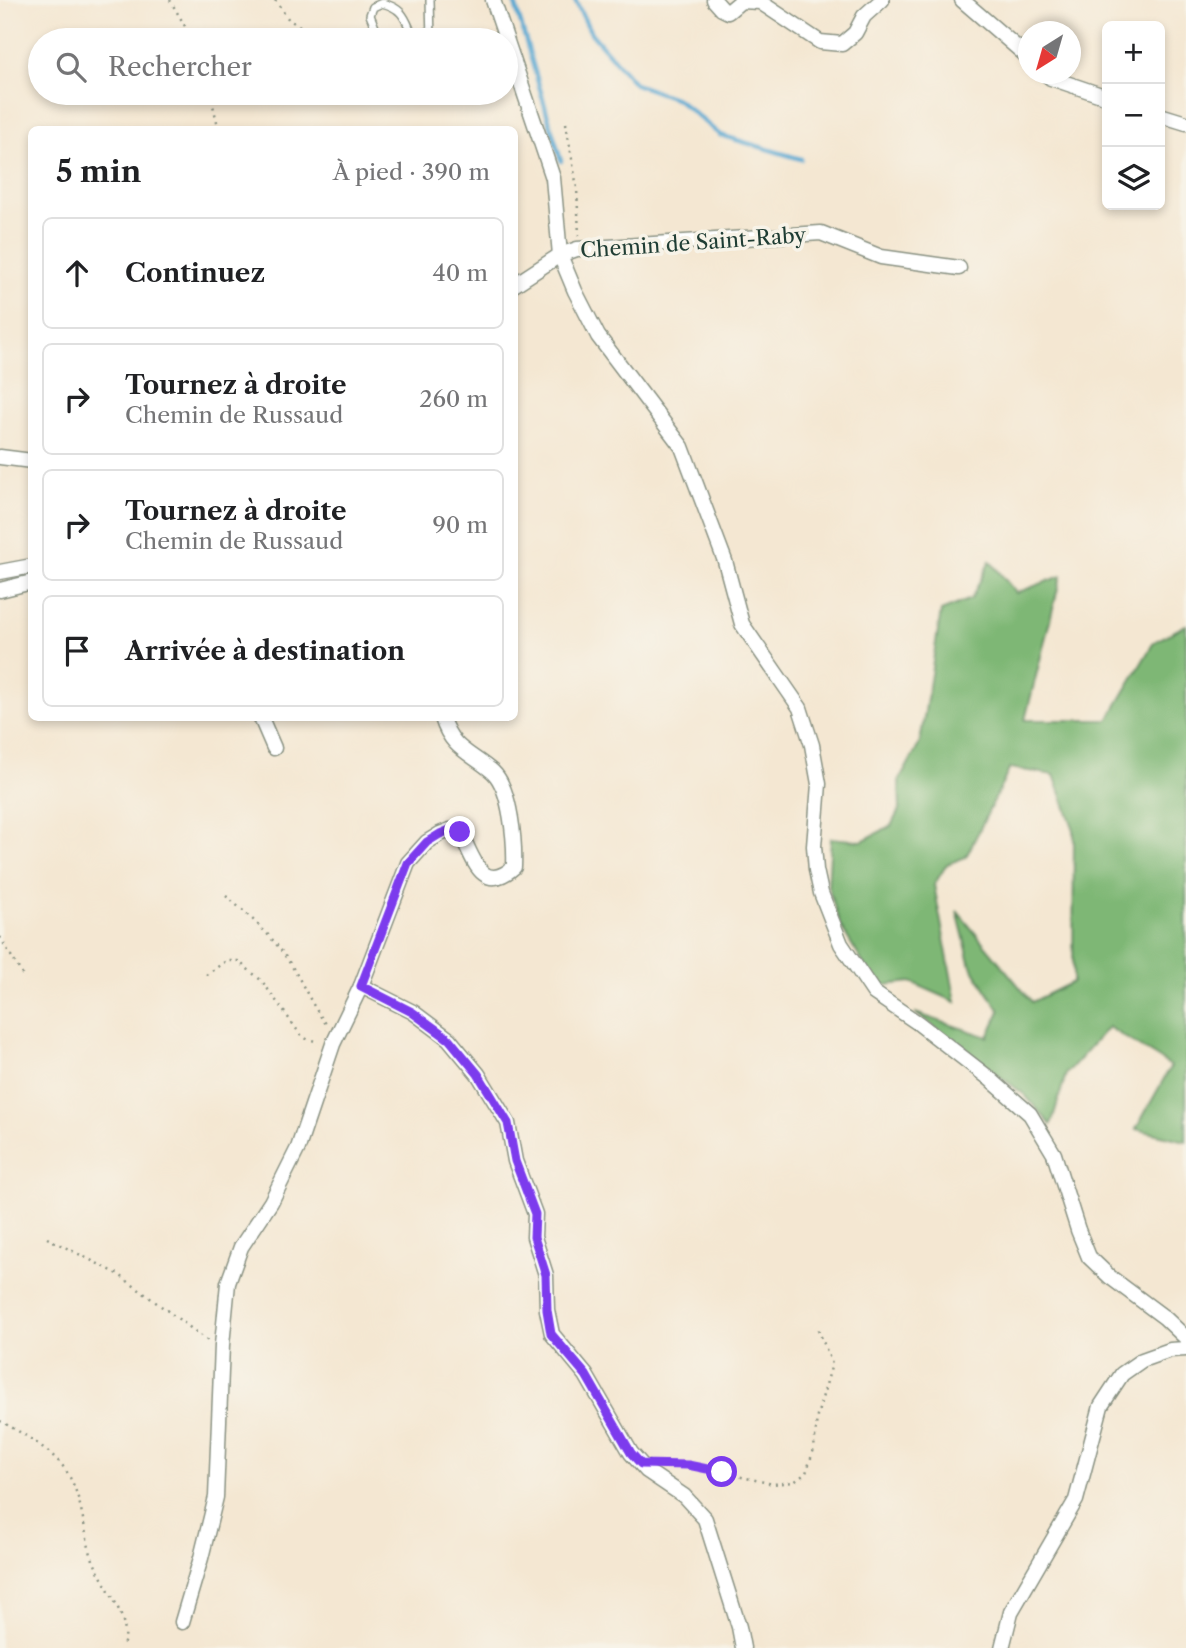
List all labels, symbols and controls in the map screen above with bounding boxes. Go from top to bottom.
north arrow [1018,21,1081,84]
map controls [1102,21,1165,210]
button: + [1102,21,1165,84]
search box [28,28,518,105]
icon: search [52,48,90,86]
text: Rechercher [108,51,252,83]
button: − [1102,84,1165,147]
button: layers [1102,147,1165,210]
text: 5 min [56,153,141,190]
text: À pied · 390 m [333,158,490,186]
street label: Chemin de Saint-Raby [579,222,807,263]
icon: ahead [58,254,96,292]
text: Continuez [125,257,265,289]
text: 40 m [433,259,488,287]
text: Tournez à droite [125,369,347,401]
icon: right [58,380,96,418]
text: 260 m [419,385,488,413]
text: Chemin de Russaud [125,401,343,429]
text: Tournez à droite [125,495,347,527]
icon: right [58,506,96,544]
text: 90 m [432,511,488,539]
text: Chemin de Russaud [125,527,343,555]
icon: arrive [58,632,96,670]
text: Arrivée à destination [125,635,405,667]
route end [444,816,475,847]
route start [706,1456,737,1487]

